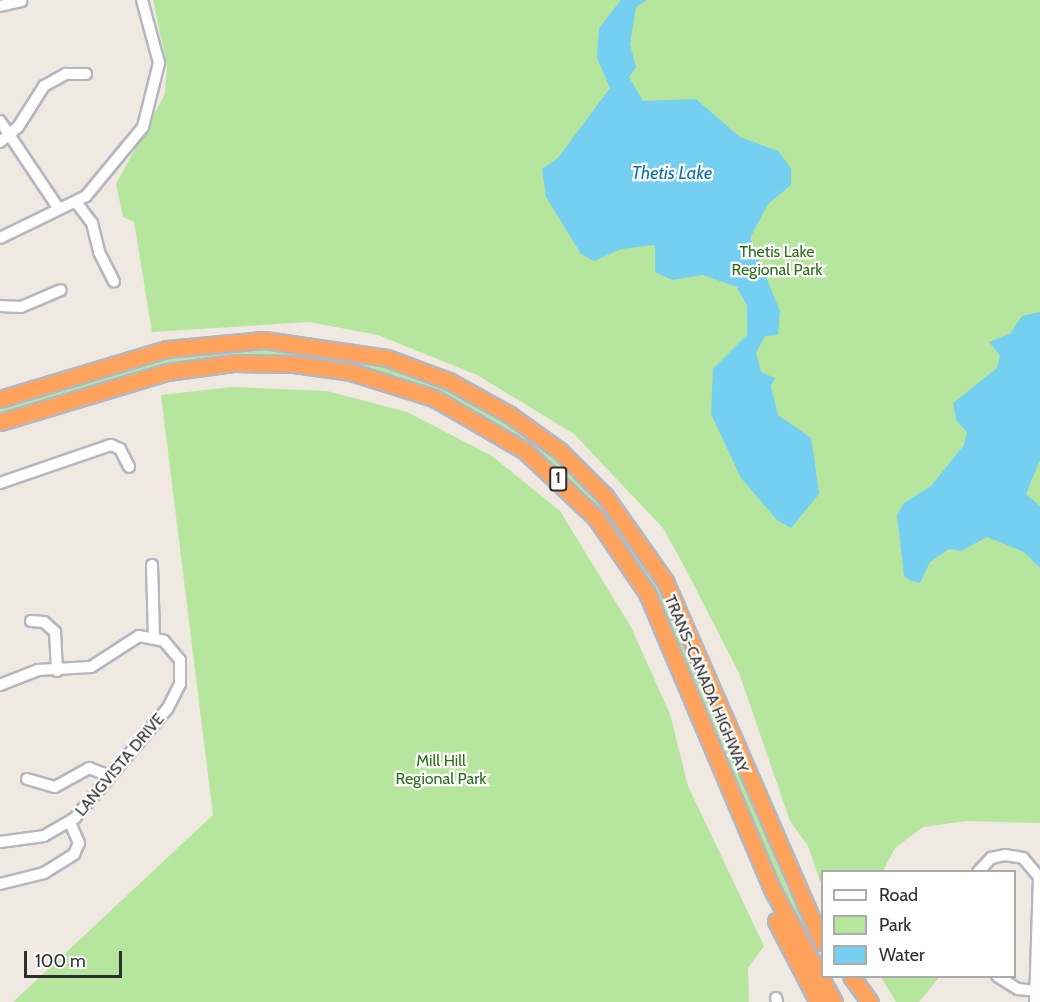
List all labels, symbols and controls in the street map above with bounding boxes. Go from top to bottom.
water label: Thetis Lake [632,162,712,184]
park label: Thetis Lake Regional Park [732,242,822,280]
road number: 1 [549,467,567,491]
street label: TRANS-CANADA HIGHWAY [660,592,752,776]
street label: LANGVISTA DRIVE [71,710,169,820]
park label: Mill Hill Regional Park [396,751,486,789]
legend [821,870,1016,978]
text: Road [879,884,918,906]
text: Park [879,914,911,936]
scale bar [27,939,124,977]
text: Water [879,944,925,966]
text: 100 m [35,950,86,972]

